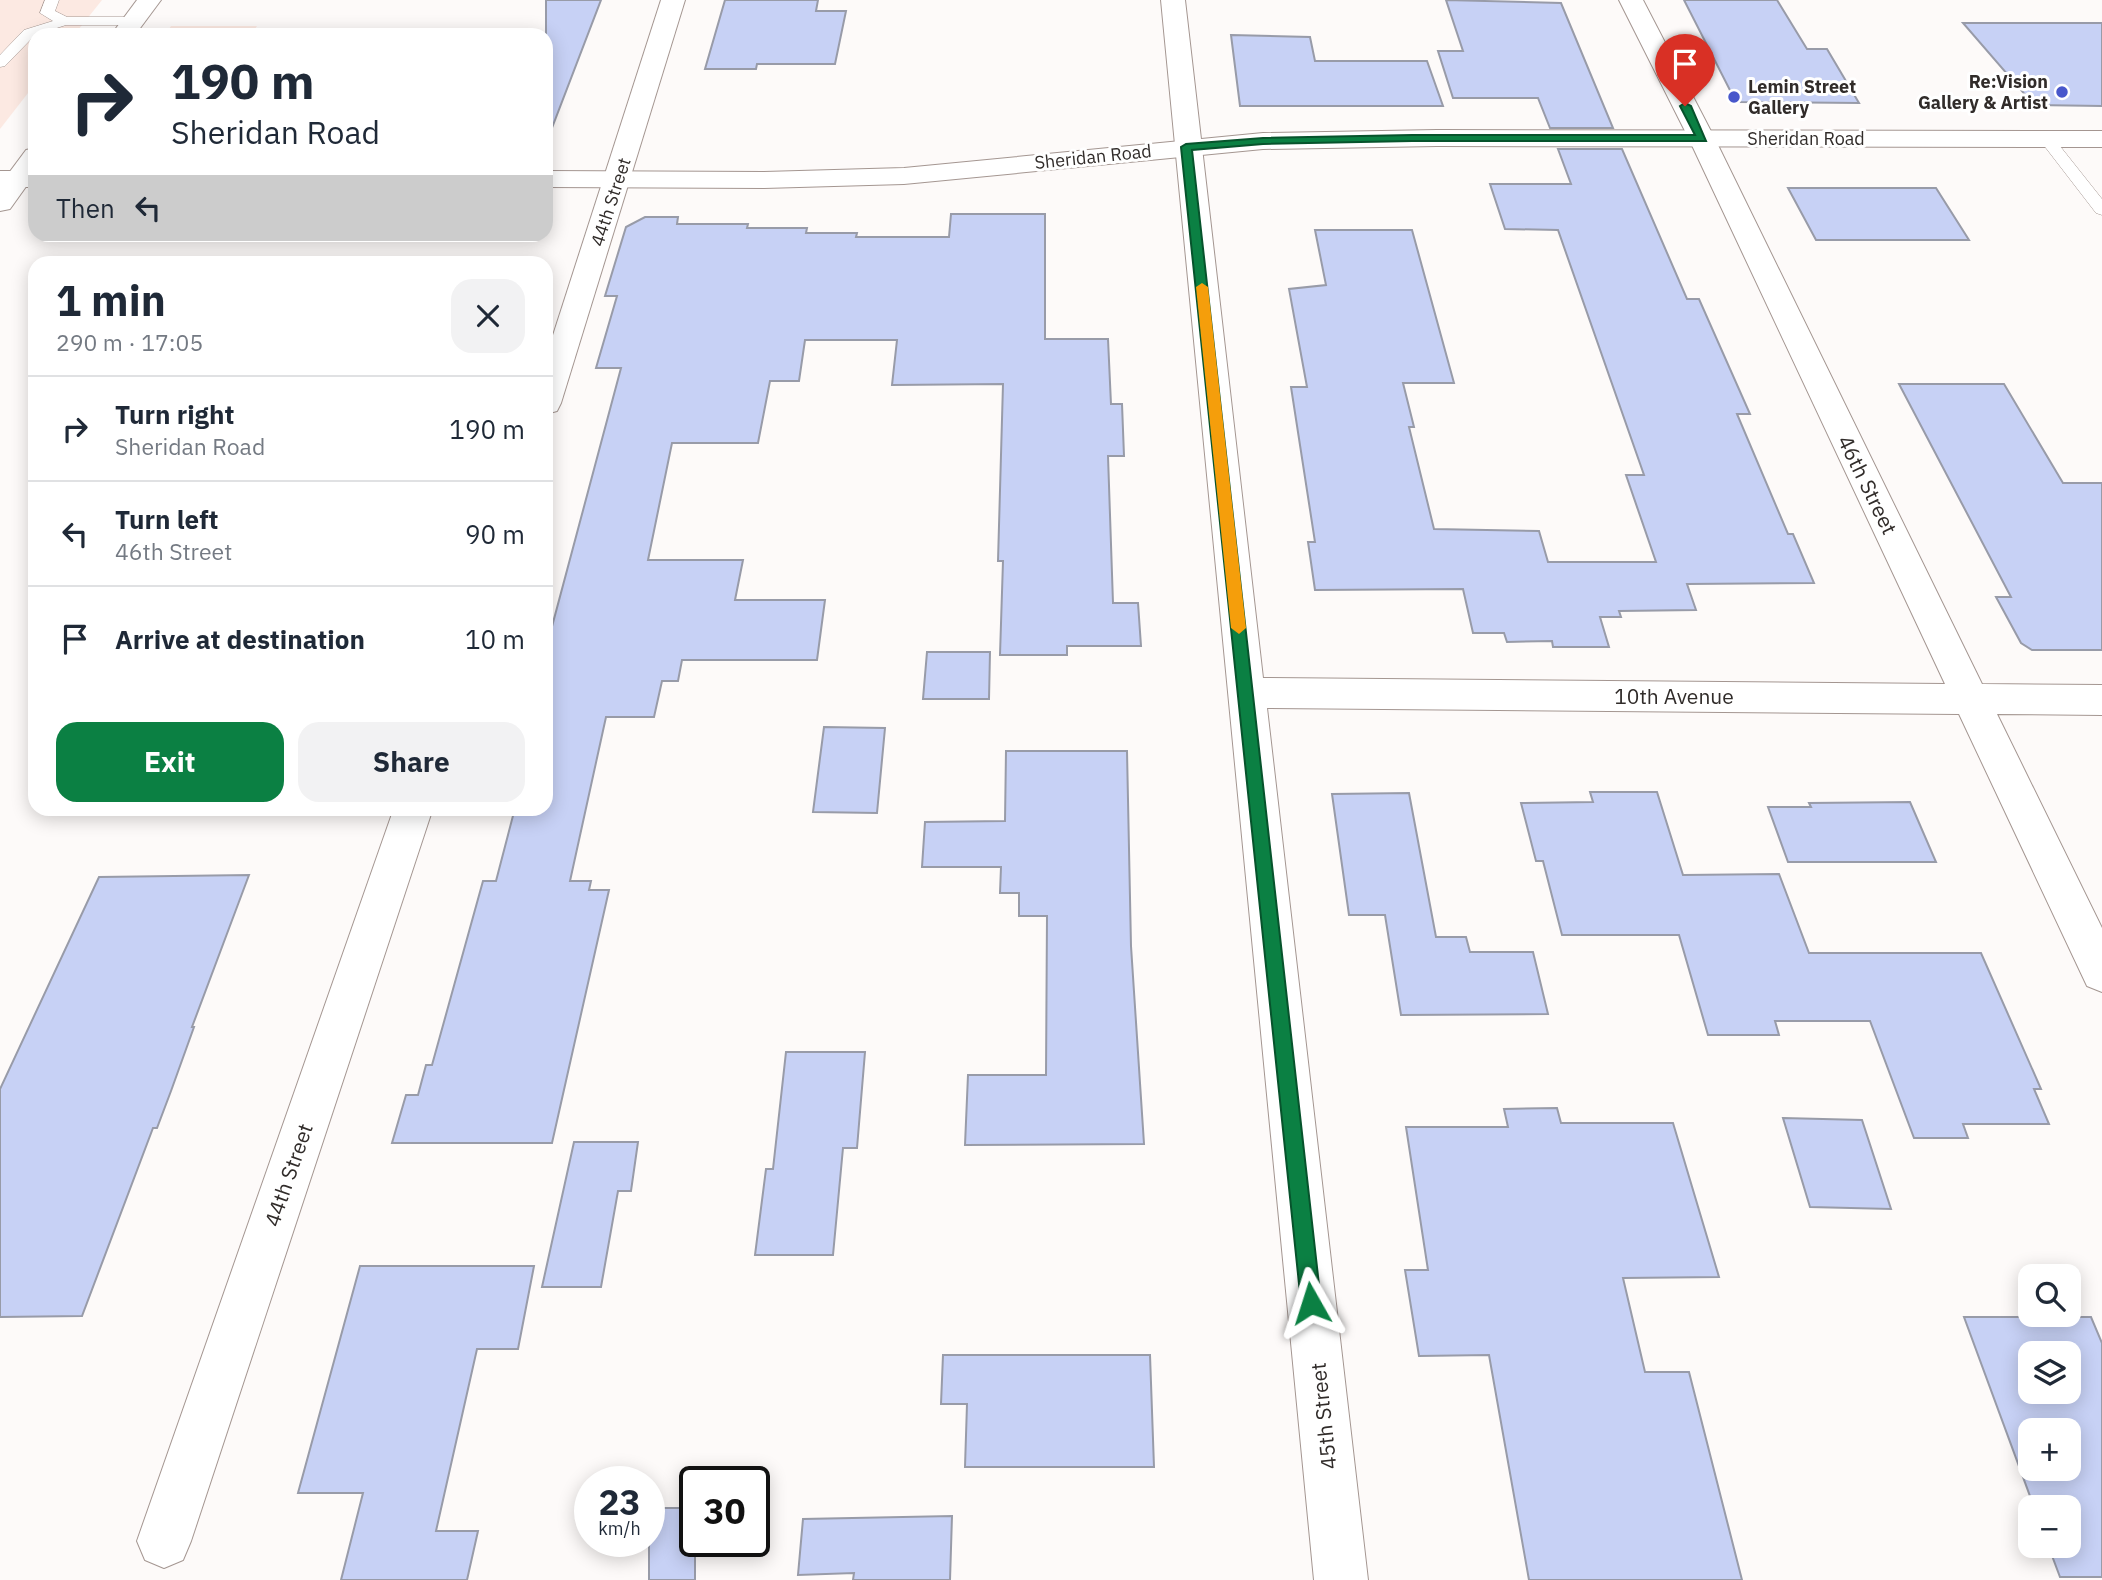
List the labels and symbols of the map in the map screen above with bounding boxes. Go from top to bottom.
pin [1655,34,1715,106]
place label: Re:Vision Gallery & Artist [1918,70,2048,114]
place label: Lemin Street Gallery [1748,75,1856,119]
marker: Re:Vision Gallery & Artist [2054,84,2070,100]
marker: Lemin Street Gallery [1726,89,1742,105]
street label: Sheridan Road [1747,127,1865,150]
street label: Sheridan Road [1033,139,1153,174]
street label: 44th Street [585,155,636,249]
street label: 46th Street [1832,430,1904,539]
street label: 10th Avenue [1614,682,1734,710]
street label: 44th Street [257,1120,319,1230]
position arrow [1274,1266,1348,1340]
street label: 45th Street [1303,1361,1343,1471]
speed limit sign: 30 [679,1466,770,1557]

